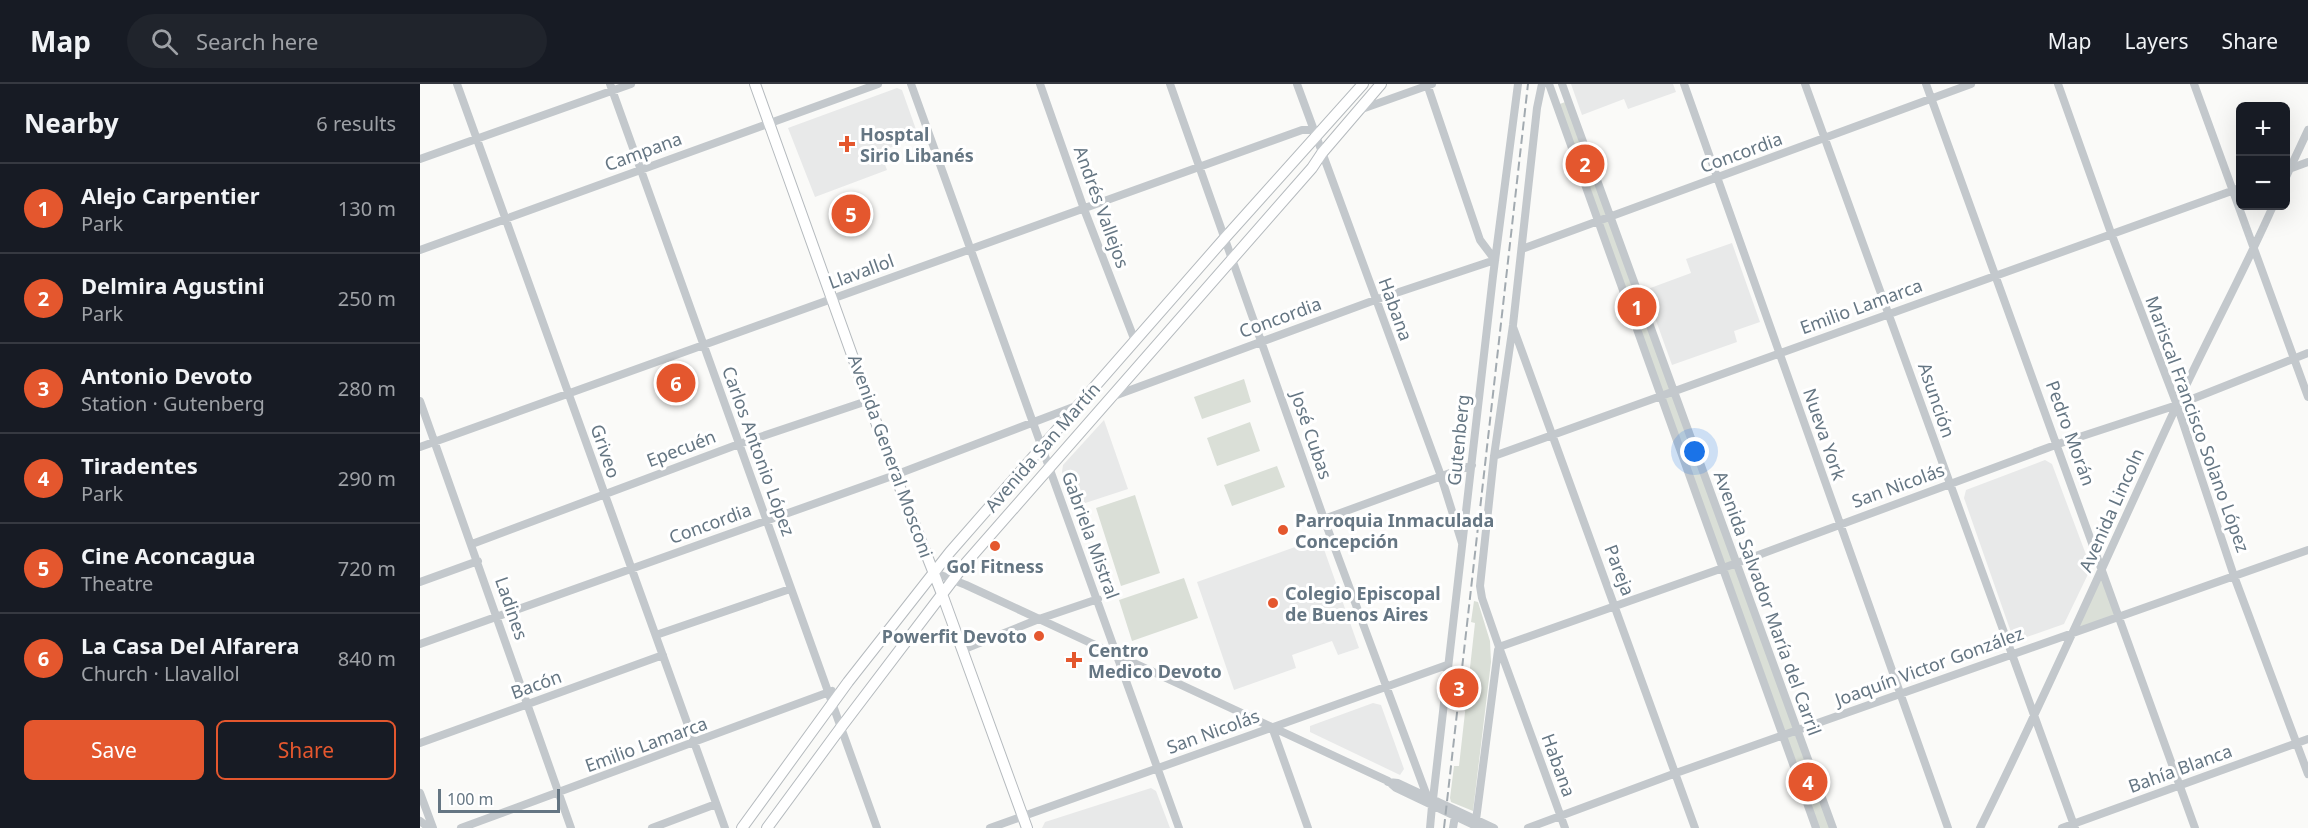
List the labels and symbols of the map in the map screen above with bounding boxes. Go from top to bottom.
place label: Hosptal Sirio Libanés [860,122,974,167]
street label: Campana [601,126,685,176]
street label: Concordia [1697,126,1785,178]
marker: Hosptal Sirio Libanés [838,135,856,153]
pin: 2 [1566,142,1604,187]
street label: Andrés Vallejos [1069,143,1135,271]
pin: 5 [832,192,870,236]
street label: Llavallol [825,248,897,294]
street label: Emilio Lamarca [1796,273,1926,339]
street label: Habana [1373,274,1419,344]
pin: 1 [1618,284,1656,330]
street label: Concordia [1236,291,1324,343]
street label: Mariscal Francisco Solano López [2140,293,2256,555]
street label: Avenida General Mosconi [843,351,939,561]
street label: Asunción [1913,359,1961,441]
pin: 6 [656,360,696,406]
street label: Carlos Antonio López [717,363,801,539]
street label: Avenida San Martín [979,377,1105,517]
street label: Pedro Morán [2041,377,2101,489]
street label: Nueva York [1798,385,1852,484]
street label: José Cubas [1285,386,1338,482]
street label: Gutenberg [1441,393,1475,487]
street label: Griveo [586,421,626,481]
street label: Epecuén [643,424,719,472]
your location [1680,437,1709,466]
street label: Avenida Lincoln [2073,444,2149,576]
street label: San Nicolás [1848,457,1948,513]
street label: Avenida Salvador María del Carril [1709,467,1827,739]
street label: Gabriela Mistral [1057,468,1125,602]
street label: Concordia [666,497,754,549]
place label: Parroquia Inmaculada Concepción [1295,508,1494,553]
marker: Parroquia Inmaculada Concepción [1276,523,1290,537]
marker: Go! Fitness [988,539,1002,553]
street label: Pareja [1599,541,1641,599]
place label: Go! Fitness [946,554,1044,578]
street label: Ladines [490,573,534,643]
place label: Colegio Episcopal de Buenos Aires [1285,581,1441,626]
marker: Colegio Episcopal de Buenos Aires [1266,596,1280,610]
street label: Joaquín Victor González [1830,621,2027,712]
place label: Powerfit Devoto [882,624,1027,648]
marker: Powerfit Devoto [1032,629,1046,643]
place label: Centro Medico Devoto [1088,638,1222,683]
marker: Centro Medico Devoto [1065,651,1083,669]
street label: Bacón [507,664,565,704]
pin: 3 [1440,666,1478,710]
street label: San Nicolás [1163,703,1263,759]
street label: Emilio Lamarca [581,711,711,777]
street label: Habana [1536,730,1582,800]
street label: Bahía Blanca [2125,738,2235,798]
pin: 4 [1788,760,1828,804]
scale bar [438,786,560,814]

